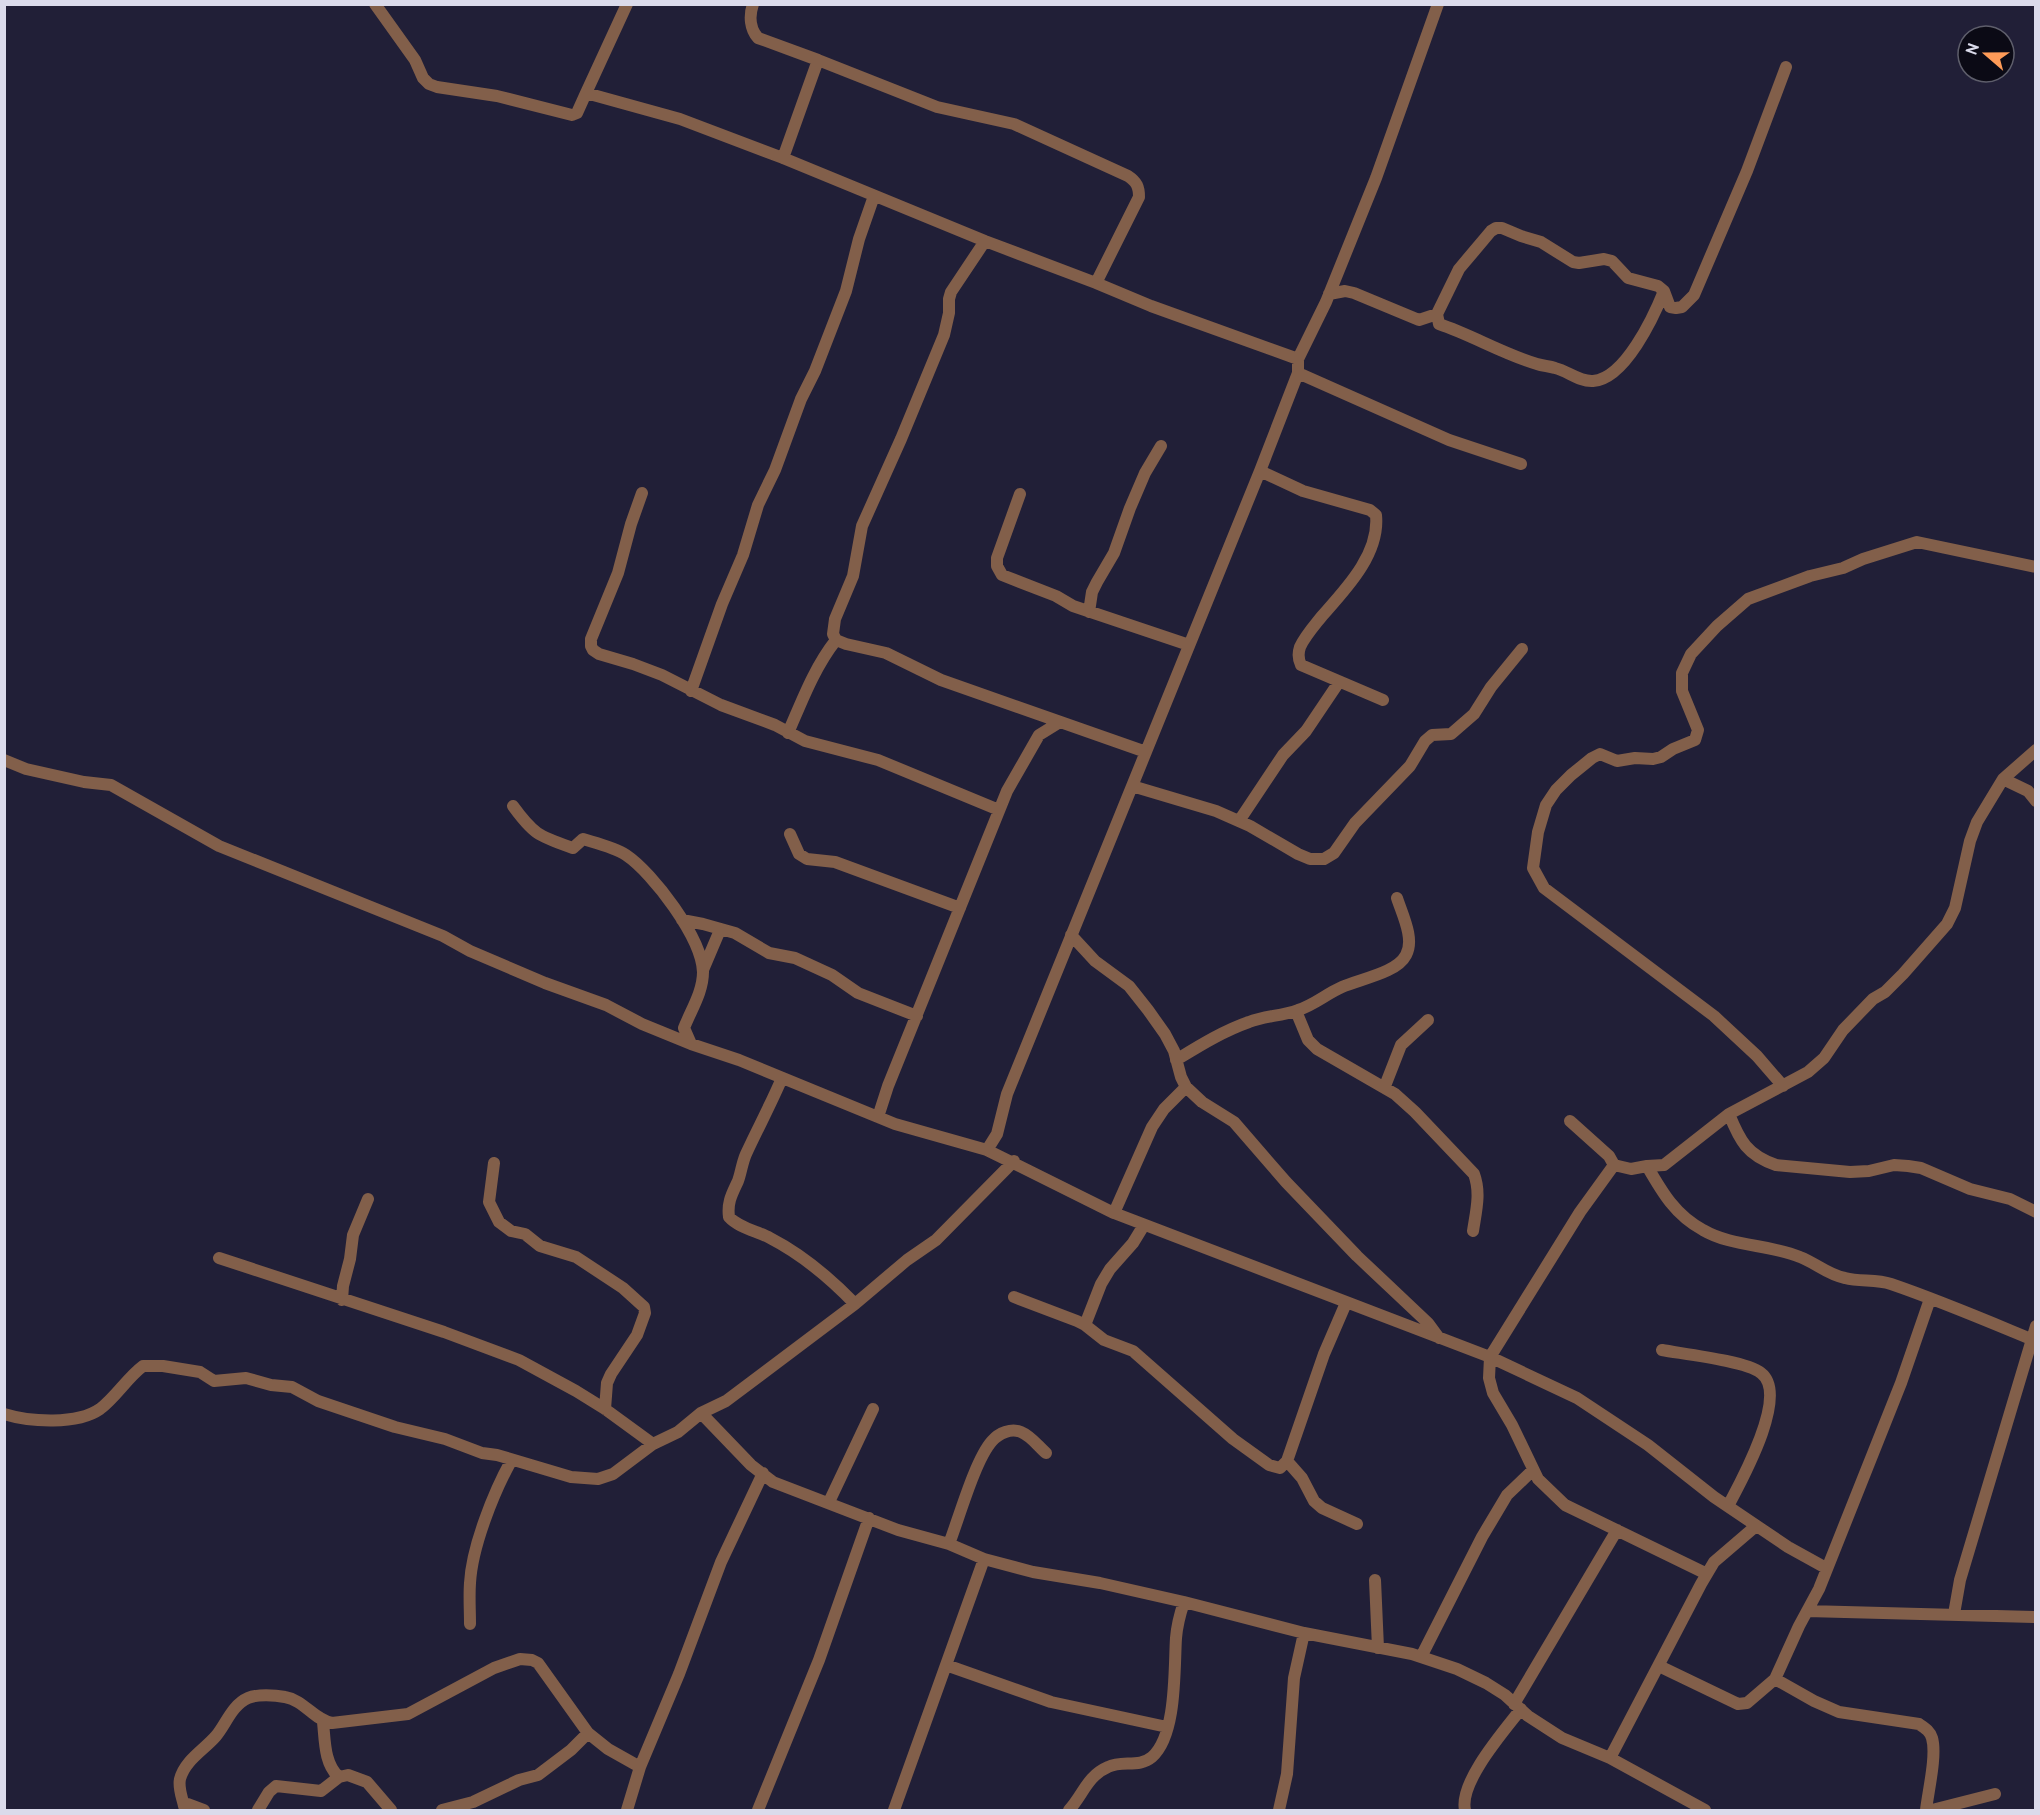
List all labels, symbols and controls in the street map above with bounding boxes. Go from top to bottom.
north arrow [1956,24,2016,84]
text: N [1961,41,1983,57]

